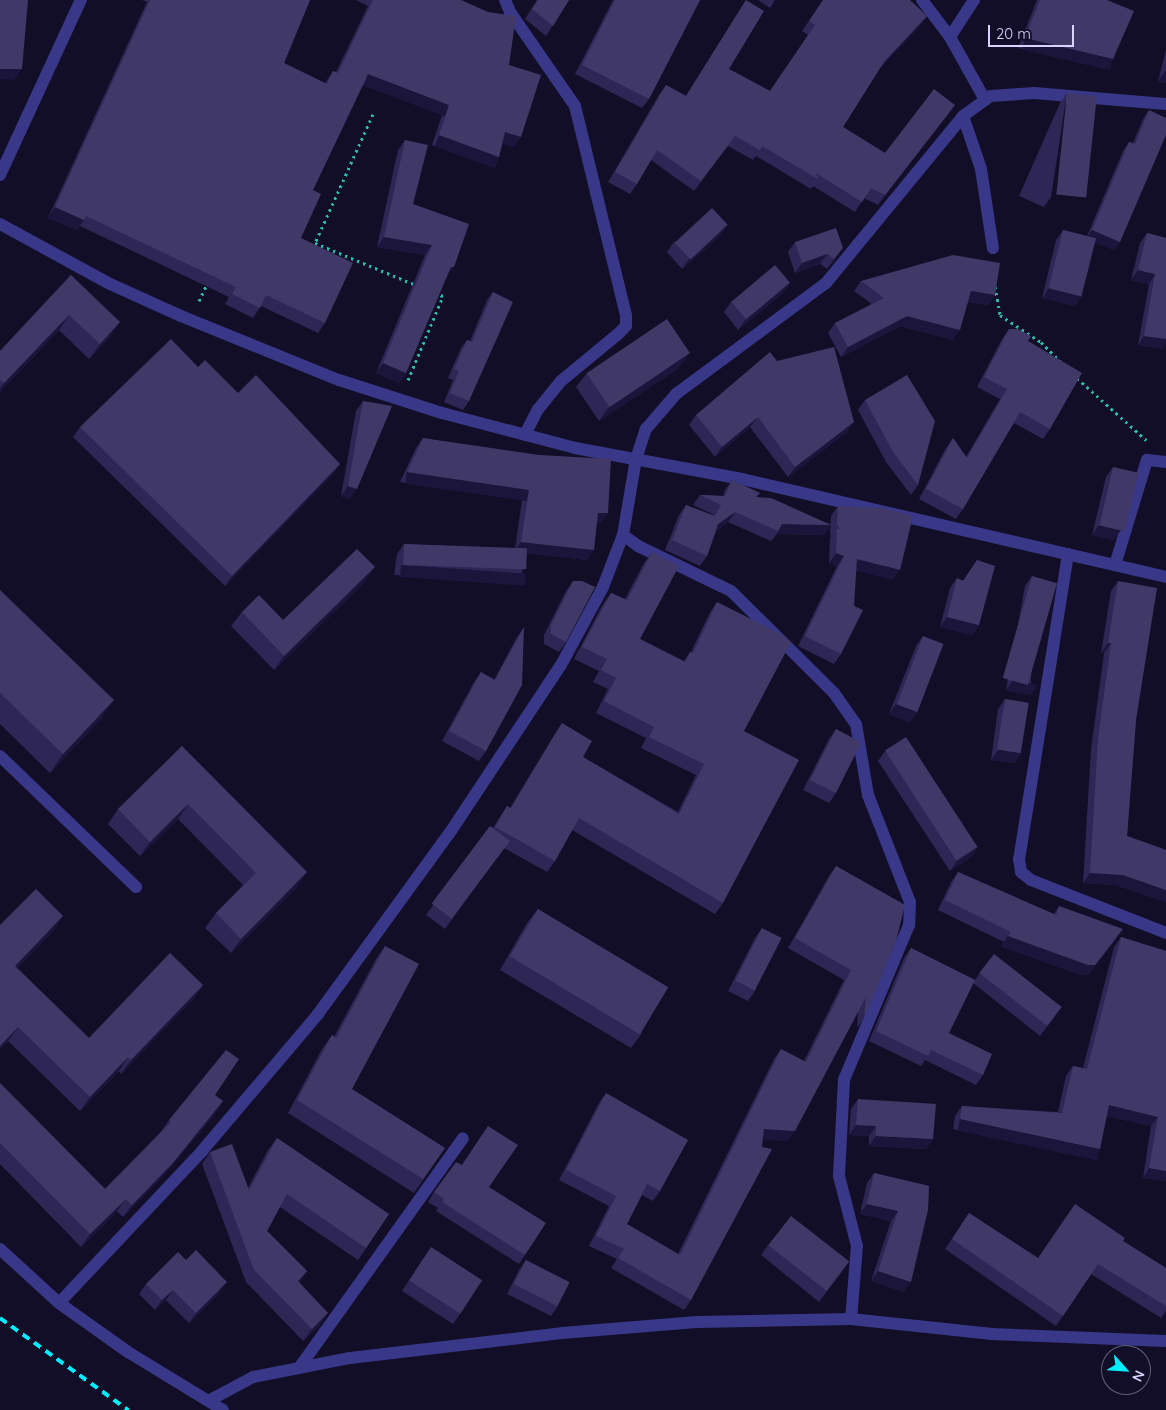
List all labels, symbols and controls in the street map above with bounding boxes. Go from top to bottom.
scale bar [991,15,1077,47]
text: 20 m [996,24,1031,43]
north arrow [1101,1345,1151,1395]
text: N [1128,1368,1149,1385]

